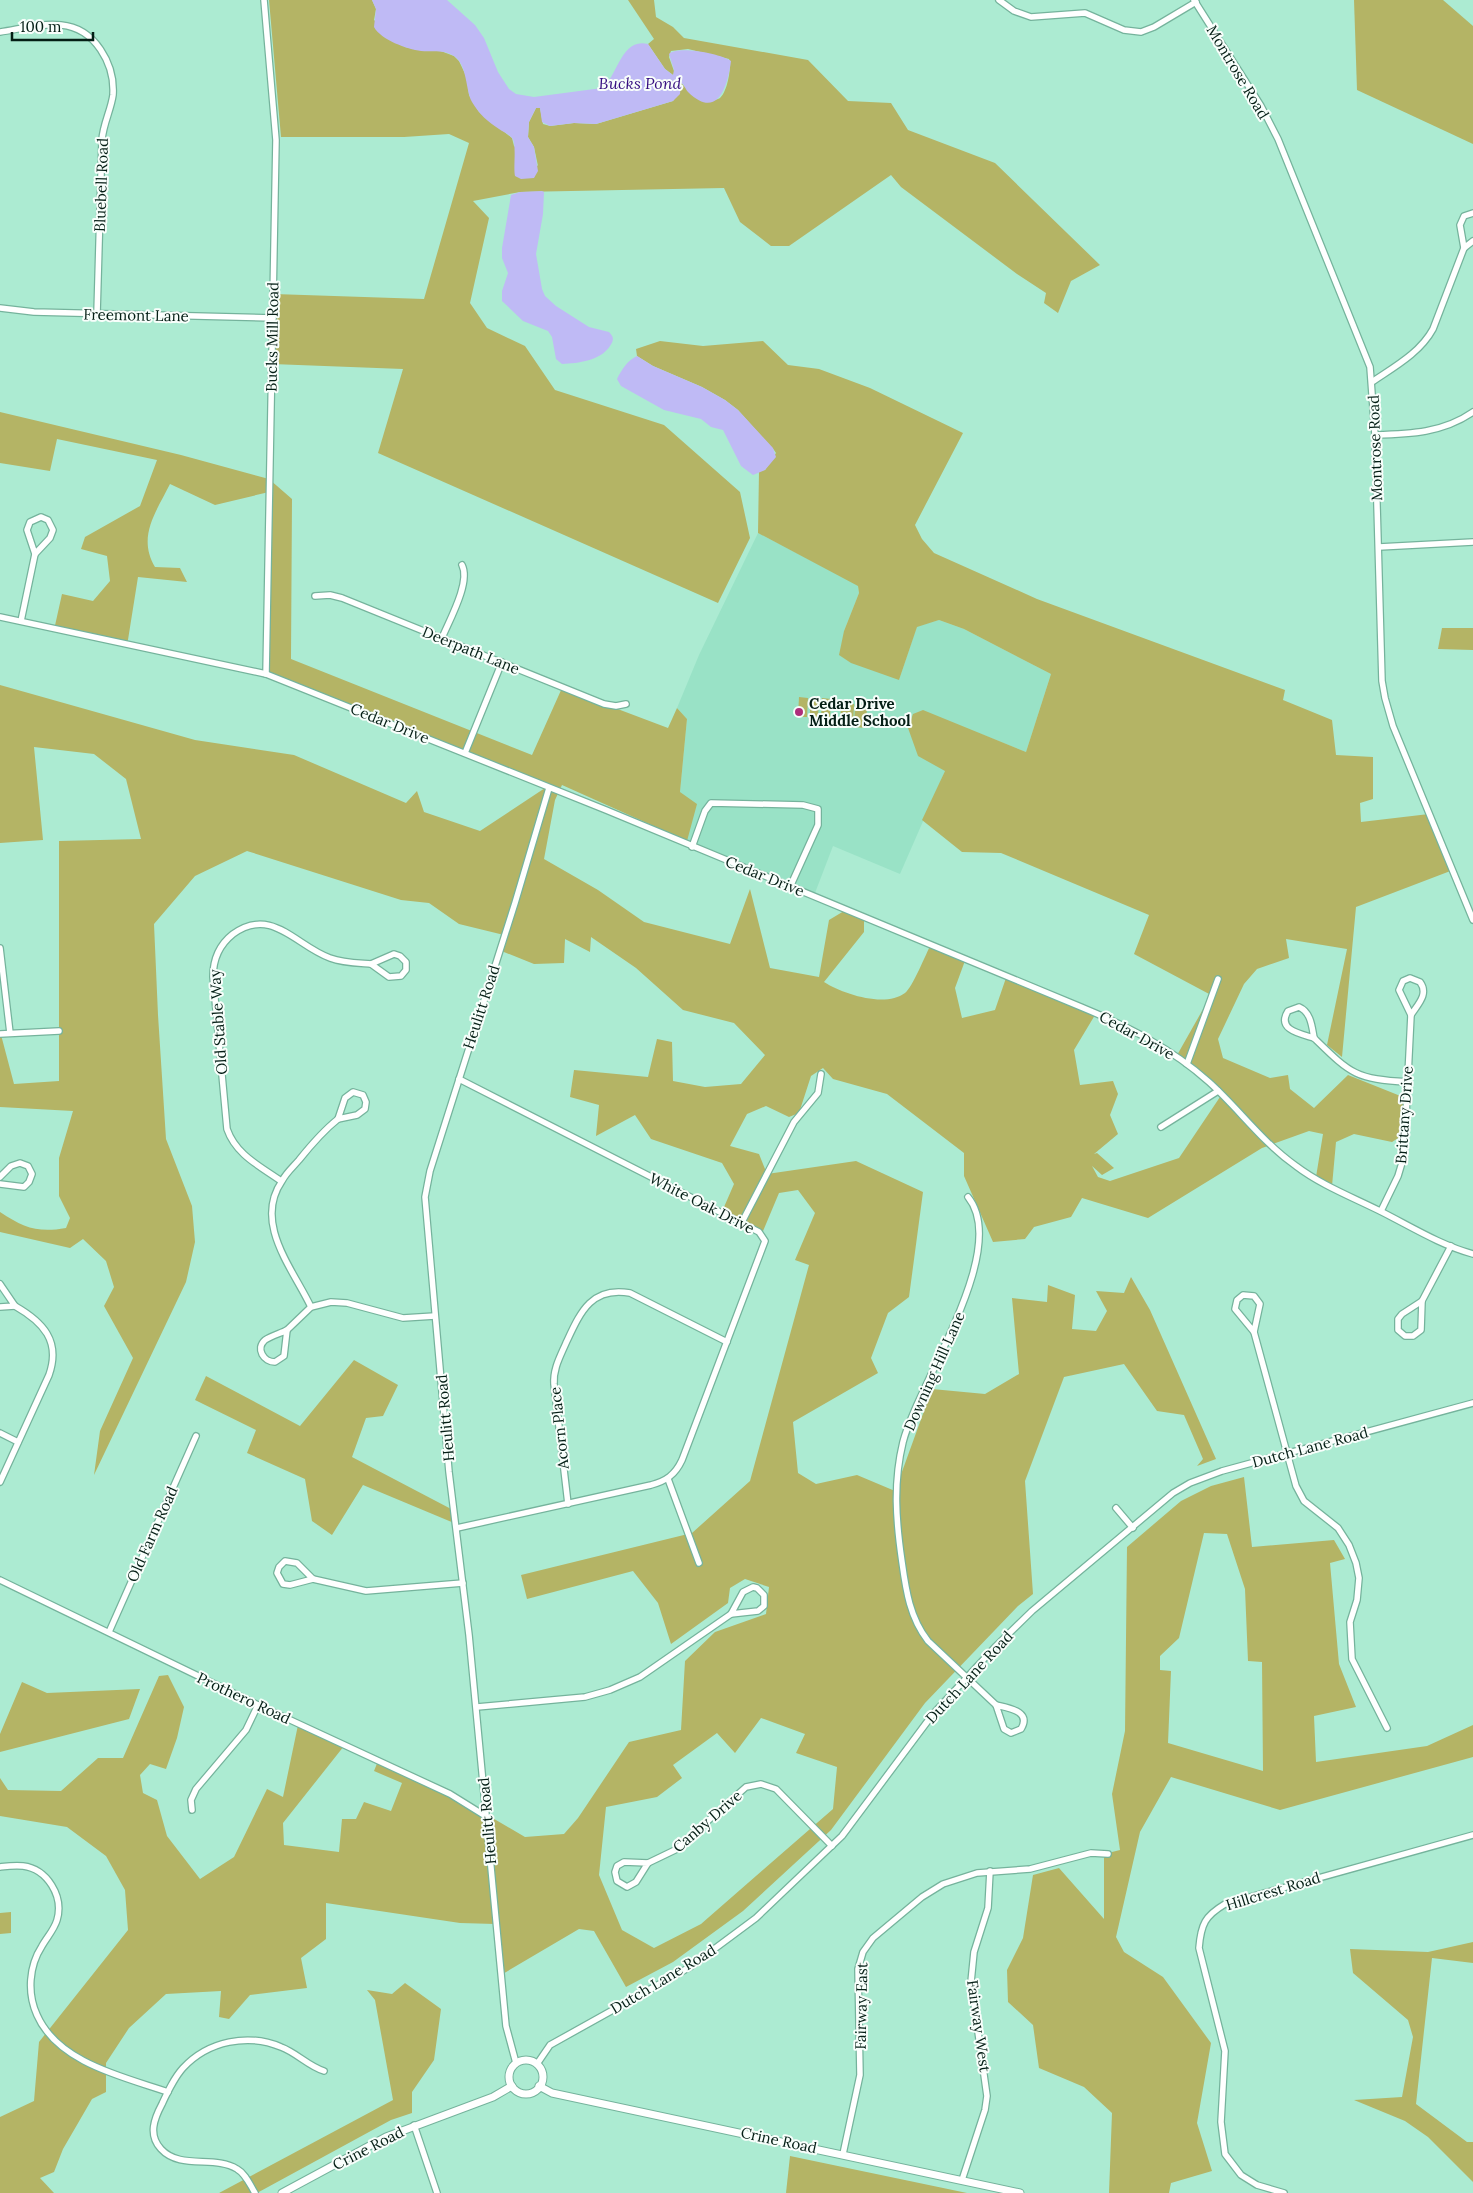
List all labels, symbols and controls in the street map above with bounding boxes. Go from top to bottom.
scale bar [12,10,94,42]
text: 100 m [20,17,61,36]
street label: Montrose Road [1203,22,1274,122]
water label: Bucks Pond [599,73,681,93]
street label: Bluebell Road [90,138,112,232]
street label: Bucks Mill Road [262,282,282,392]
street label: Freemont Lane [83,305,189,325]
street label: Montrose Road [1364,395,1386,501]
street label: Deerpath Lane [420,622,522,678]
place label: Cedar Drive Middle School [809,694,911,730]
street label: Cedar Drive [348,699,432,747]
marker: Cedar Drive Middle School [793,706,805,718]
street label: Cedar Drive [723,852,807,900]
street label: Heulitt Road [458,962,504,1052]
street label: Old Stable Way [205,969,231,1075]
street label: Cedar Drive [1096,1007,1178,1063]
street label: Brittany Drive [1391,1065,1417,1165]
street label: White Oak Drive [646,1168,758,1238]
street label: Downing Hill Lane [899,1308,969,1434]
street label: Heulitt Road [432,1374,458,1462]
street label: Acorn Place [545,1386,573,1471]
street label: Dutch Lane Road [1250,1422,1370,1472]
street label: Old Farm Road [122,1483,182,1585]
street label: Dutch Lane Road [921,1627,1017,1727]
street label: Prothero Road [194,1668,294,1728]
street label: Heulitt Road [474,1777,500,1865]
street label: Canby Drive [669,1786,745,1856]
street label: Hillcrest Road [1223,1868,1323,1914]
street label: Dutch Lane Road [607,1940,719,2018]
street label: Fairway East [851,1962,871,2050]
street label: Fairway West [963,1979,995,2073]
street label: Crine Road [329,2122,407,2174]
street label: Crine Road [739,2123,819,2157]

